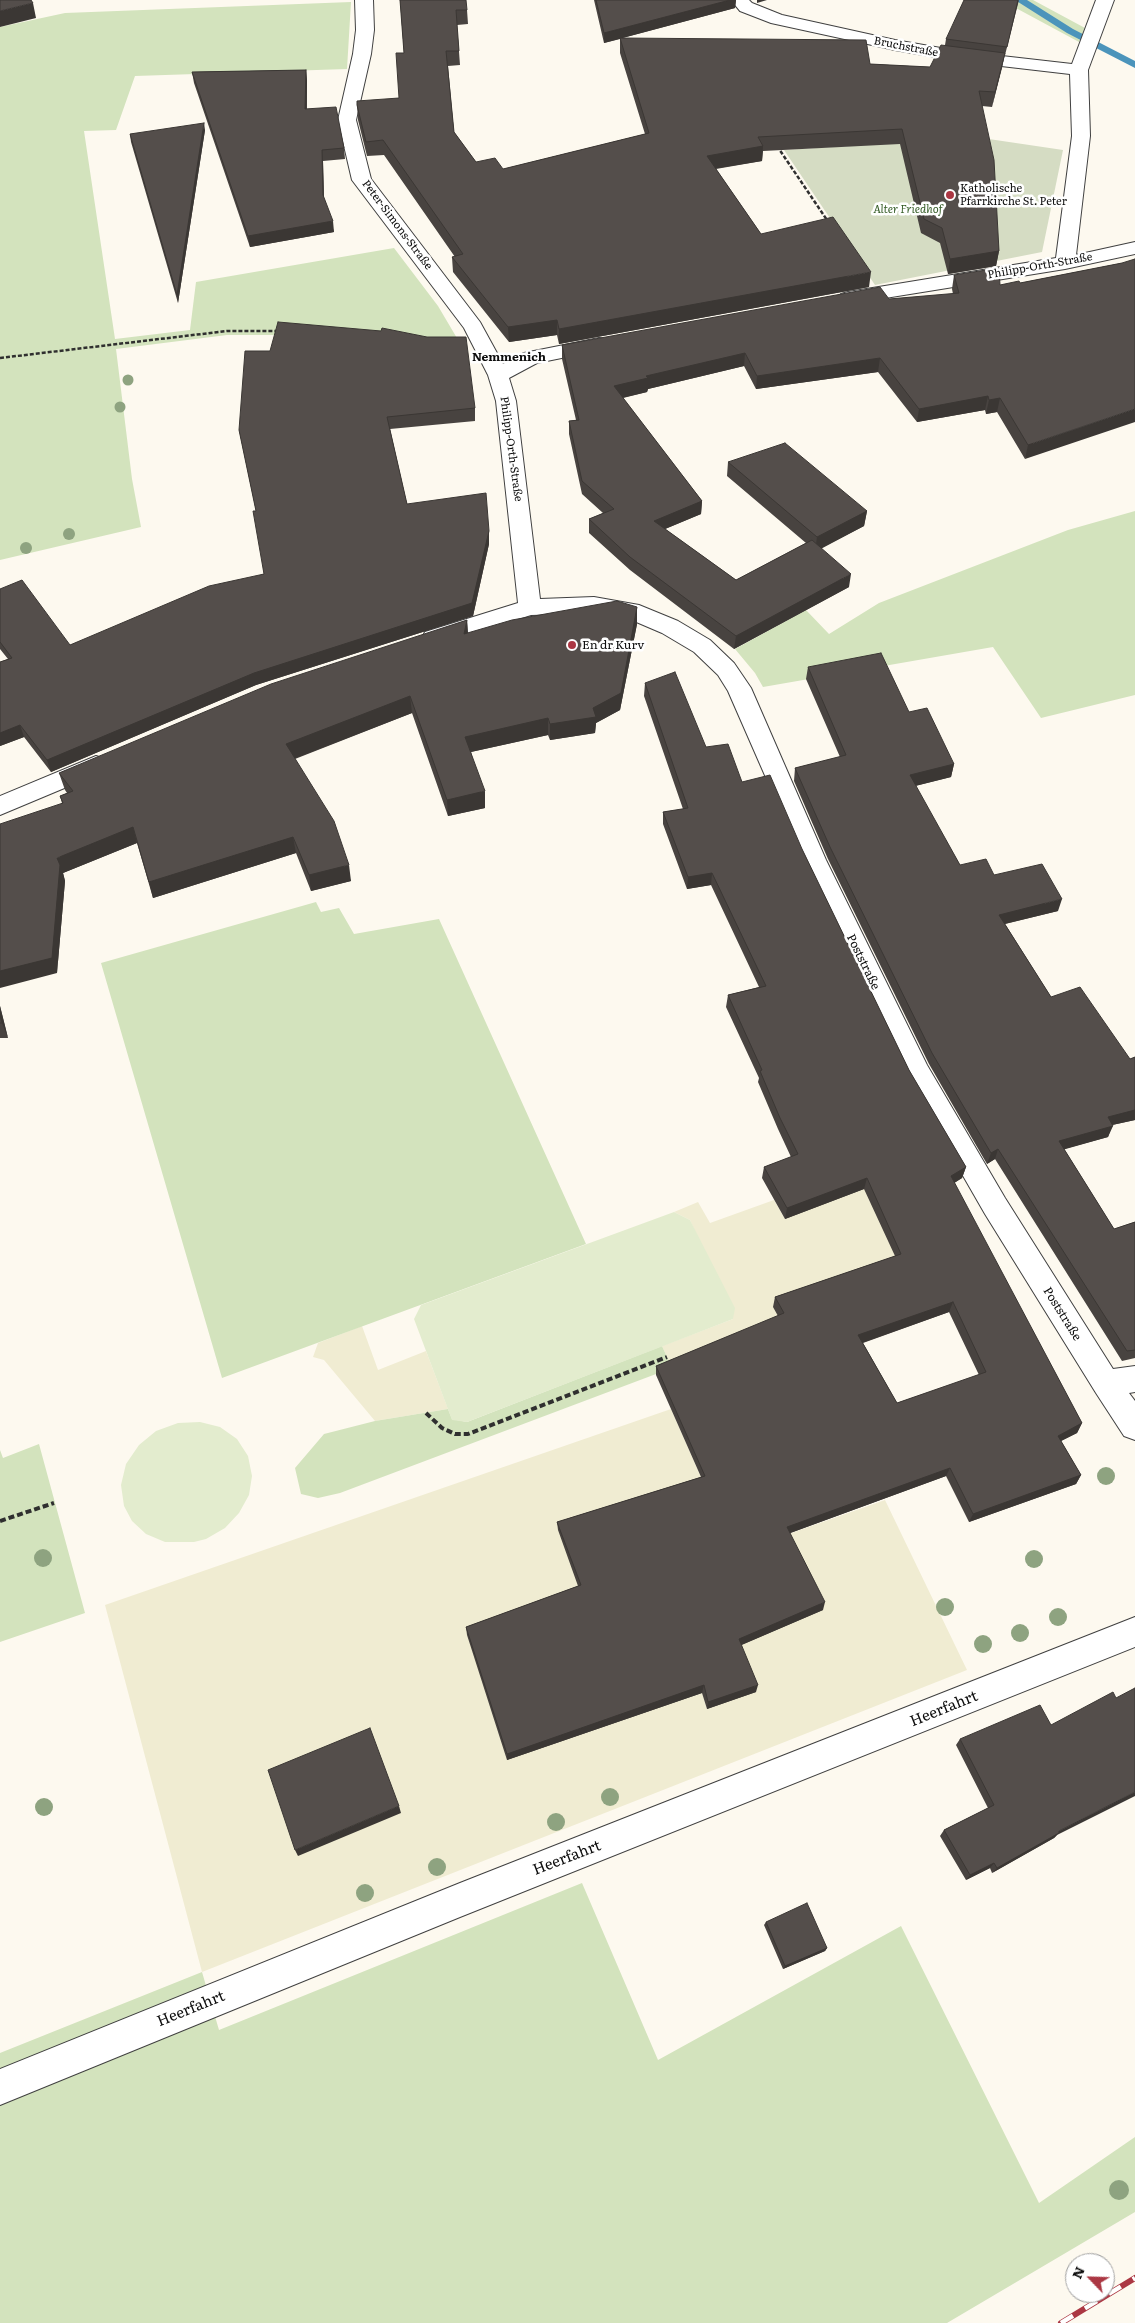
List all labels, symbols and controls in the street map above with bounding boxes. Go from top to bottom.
street label: Bruchstraße [873,34,939,60]
street label: Peter-Simons-Straße [359,178,435,272]
place label: Katholische Pfarrkirche St. Peter [960,182,1067,208]
marker: Katholische Pfarrkirche St. Peter [944,189,956,201]
park label: Alter Friedhof [873,203,943,217]
street label: Philipp-Orth-Straße [987,250,1093,282]
district label: Nemmenich [472,350,546,364]
street label: Philipp-Orth-Straße [497,396,525,502]
place label: En dr Kurv [582,638,644,652]
marker: En dr Kurv [566,639,578,651]
street label: Poststraße [843,932,883,992]
street label: Poststraße [1040,1285,1084,1343]
street label: Heerfahrt [907,1687,981,1731]
street label: Heerfahrt [530,1837,604,1879]
street label: Heerfahrt [154,1987,228,2031]
north arrow [1065,2253,1115,2303]
text: N [1066,2263,1089,2282]

